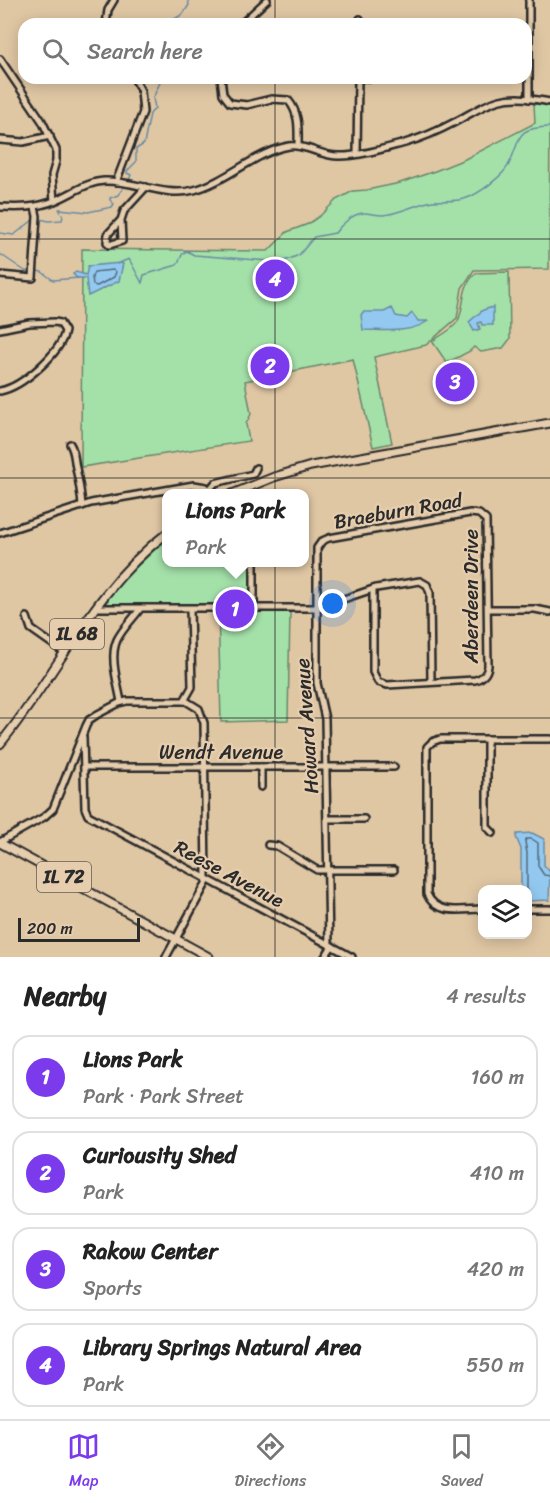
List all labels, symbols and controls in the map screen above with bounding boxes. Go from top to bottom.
search box [18,18,532,84]
text: Search here [87,32,203,71]
icon: search [39,35,72,68]
pin: 4 [256,256,294,302]
pin: 2 [250,344,290,388]
pin: 3 [436,360,474,404]
street label: Braeburn Road [331,482,466,539]
popup [162,489,309,567]
text: Lions Park [186,491,285,530]
street label: Aberdeen Drive [454,529,489,664]
text: Park [186,530,227,565]
pin: 1 [216,586,254,632]
your location [318,589,347,618]
road number: IL 68 [50,619,104,649]
street label: Howard Avenue [285,657,329,795]
street label: Wendt Avenue [159,735,283,770]
street label: Reese Avenue [168,830,291,918]
road number: IL 72 [37,862,91,892]
map controls [478,885,532,939]
button: layers [478,885,532,939]
text: 200 m [27,914,73,943]
scale bar [18,915,140,942]
text: Nearby [24,973,106,1019]
text: 4 results [446,979,526,1014]
text: Lions Park [83,1040,183,1079]
text: 1 [41,1060,50,1095]
text: 160 m [471,1060,524,1095]
text: Park · Park Street [83,1079,244,1114]
text: Curiousity Shed [83,1136,236,1175]
text: 2 [40,1156,51,1191]
text: 410 m [470,1156,524,1191]
text: Park [83,1175,124,1210]
text: Rakow Center [83,1232,217,1271]
text: 3 [40,1252,51,1287]
text: 420 m [467,1252,524,1287]
text: Sports [83,1271,142,1306]
text: Library Springs Natural Area [83,1328,361,1367]
text: 4 [39,1348,52,1383]
text: 550 m [466,1348,524,1383]
text: Park [83,1367,124,1402]
tab: Map [67,1430,100,1495]
tab: Directions [235,1430,306,1495]
tab: Saved [441,1430,483,1495]

